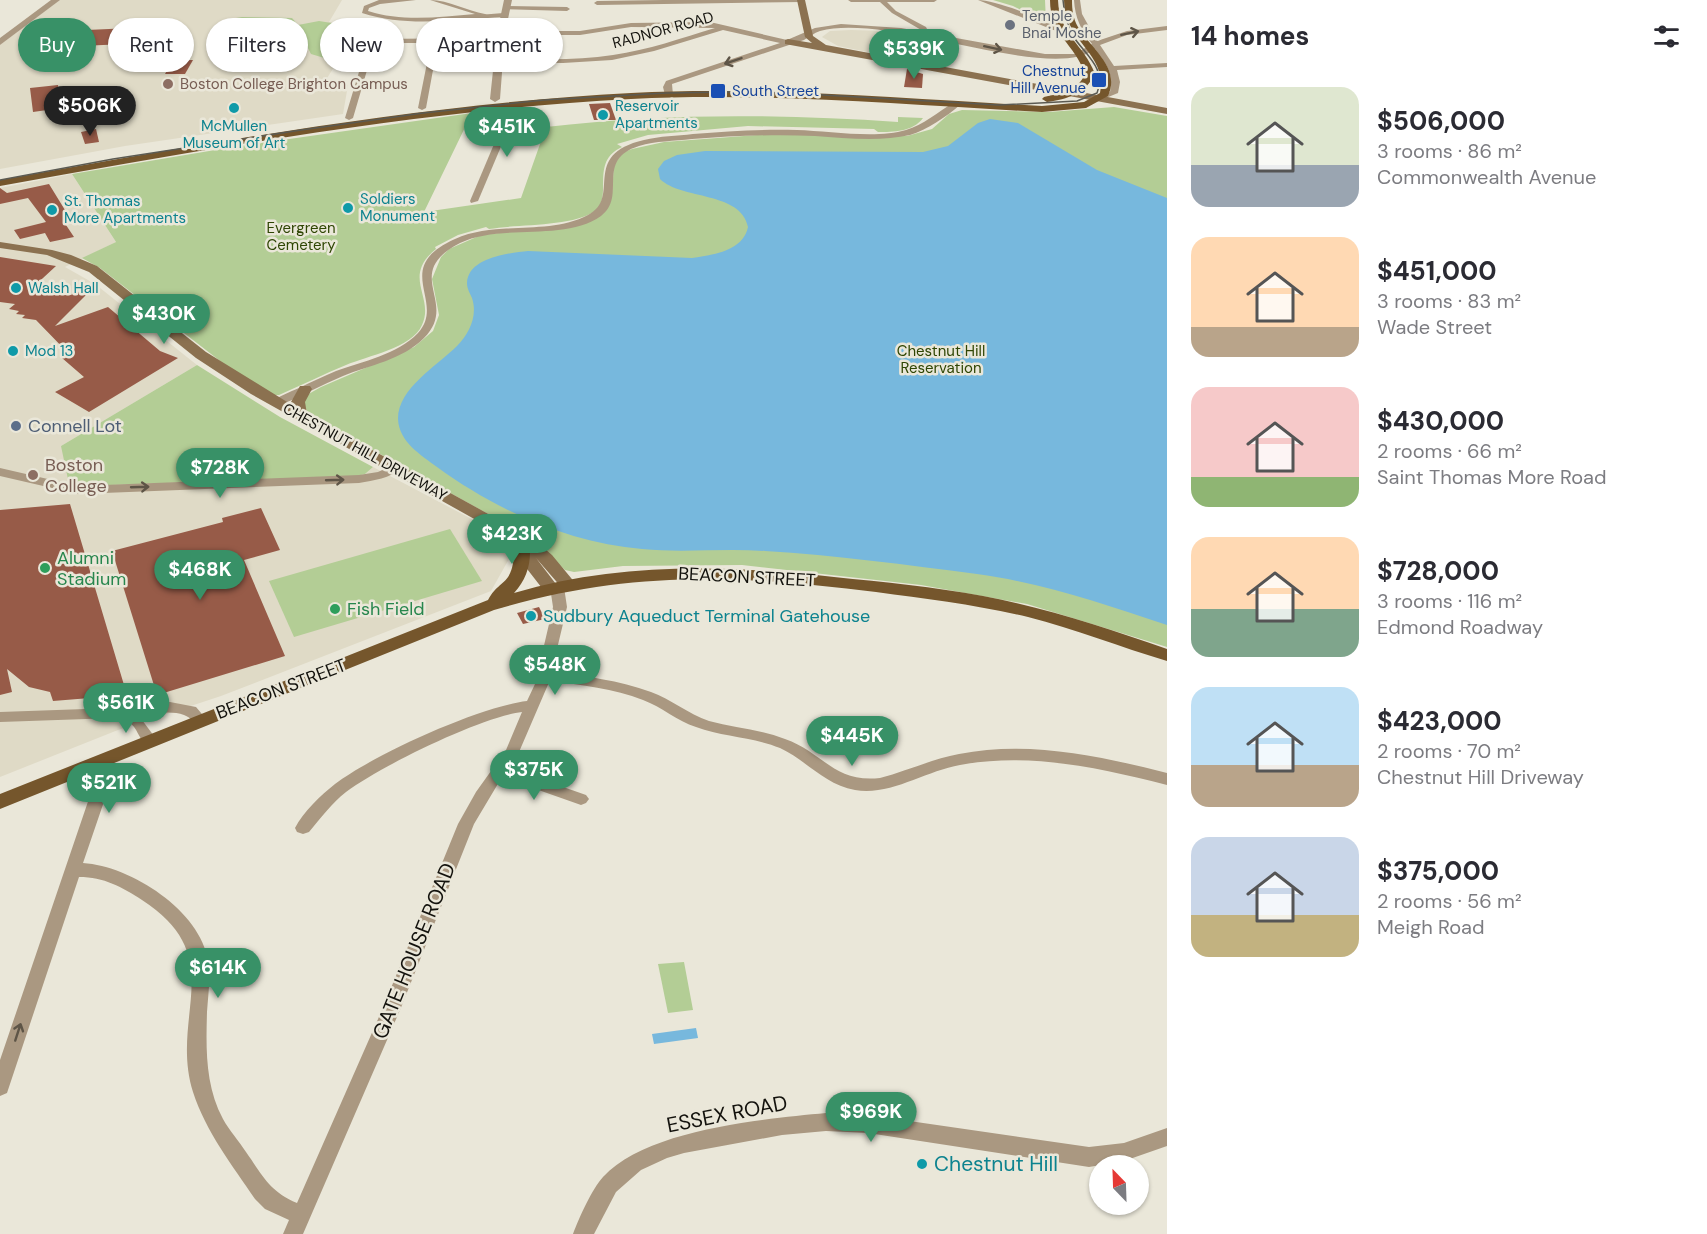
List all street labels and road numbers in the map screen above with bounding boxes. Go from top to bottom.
street label: RADNOR ROAD [610,7,716,53]
street label: CHESTNUT HILL DRIVEWAY [279,398,451,506]
street label: BEACON STREET [678,561,816,593]
street label: BEACON STREET [212,653,350,725]
street label: GATE HOUSE ROAD [366,859,462,1043]
street label: ESSEX ROAD [664,1089,790,1139]

